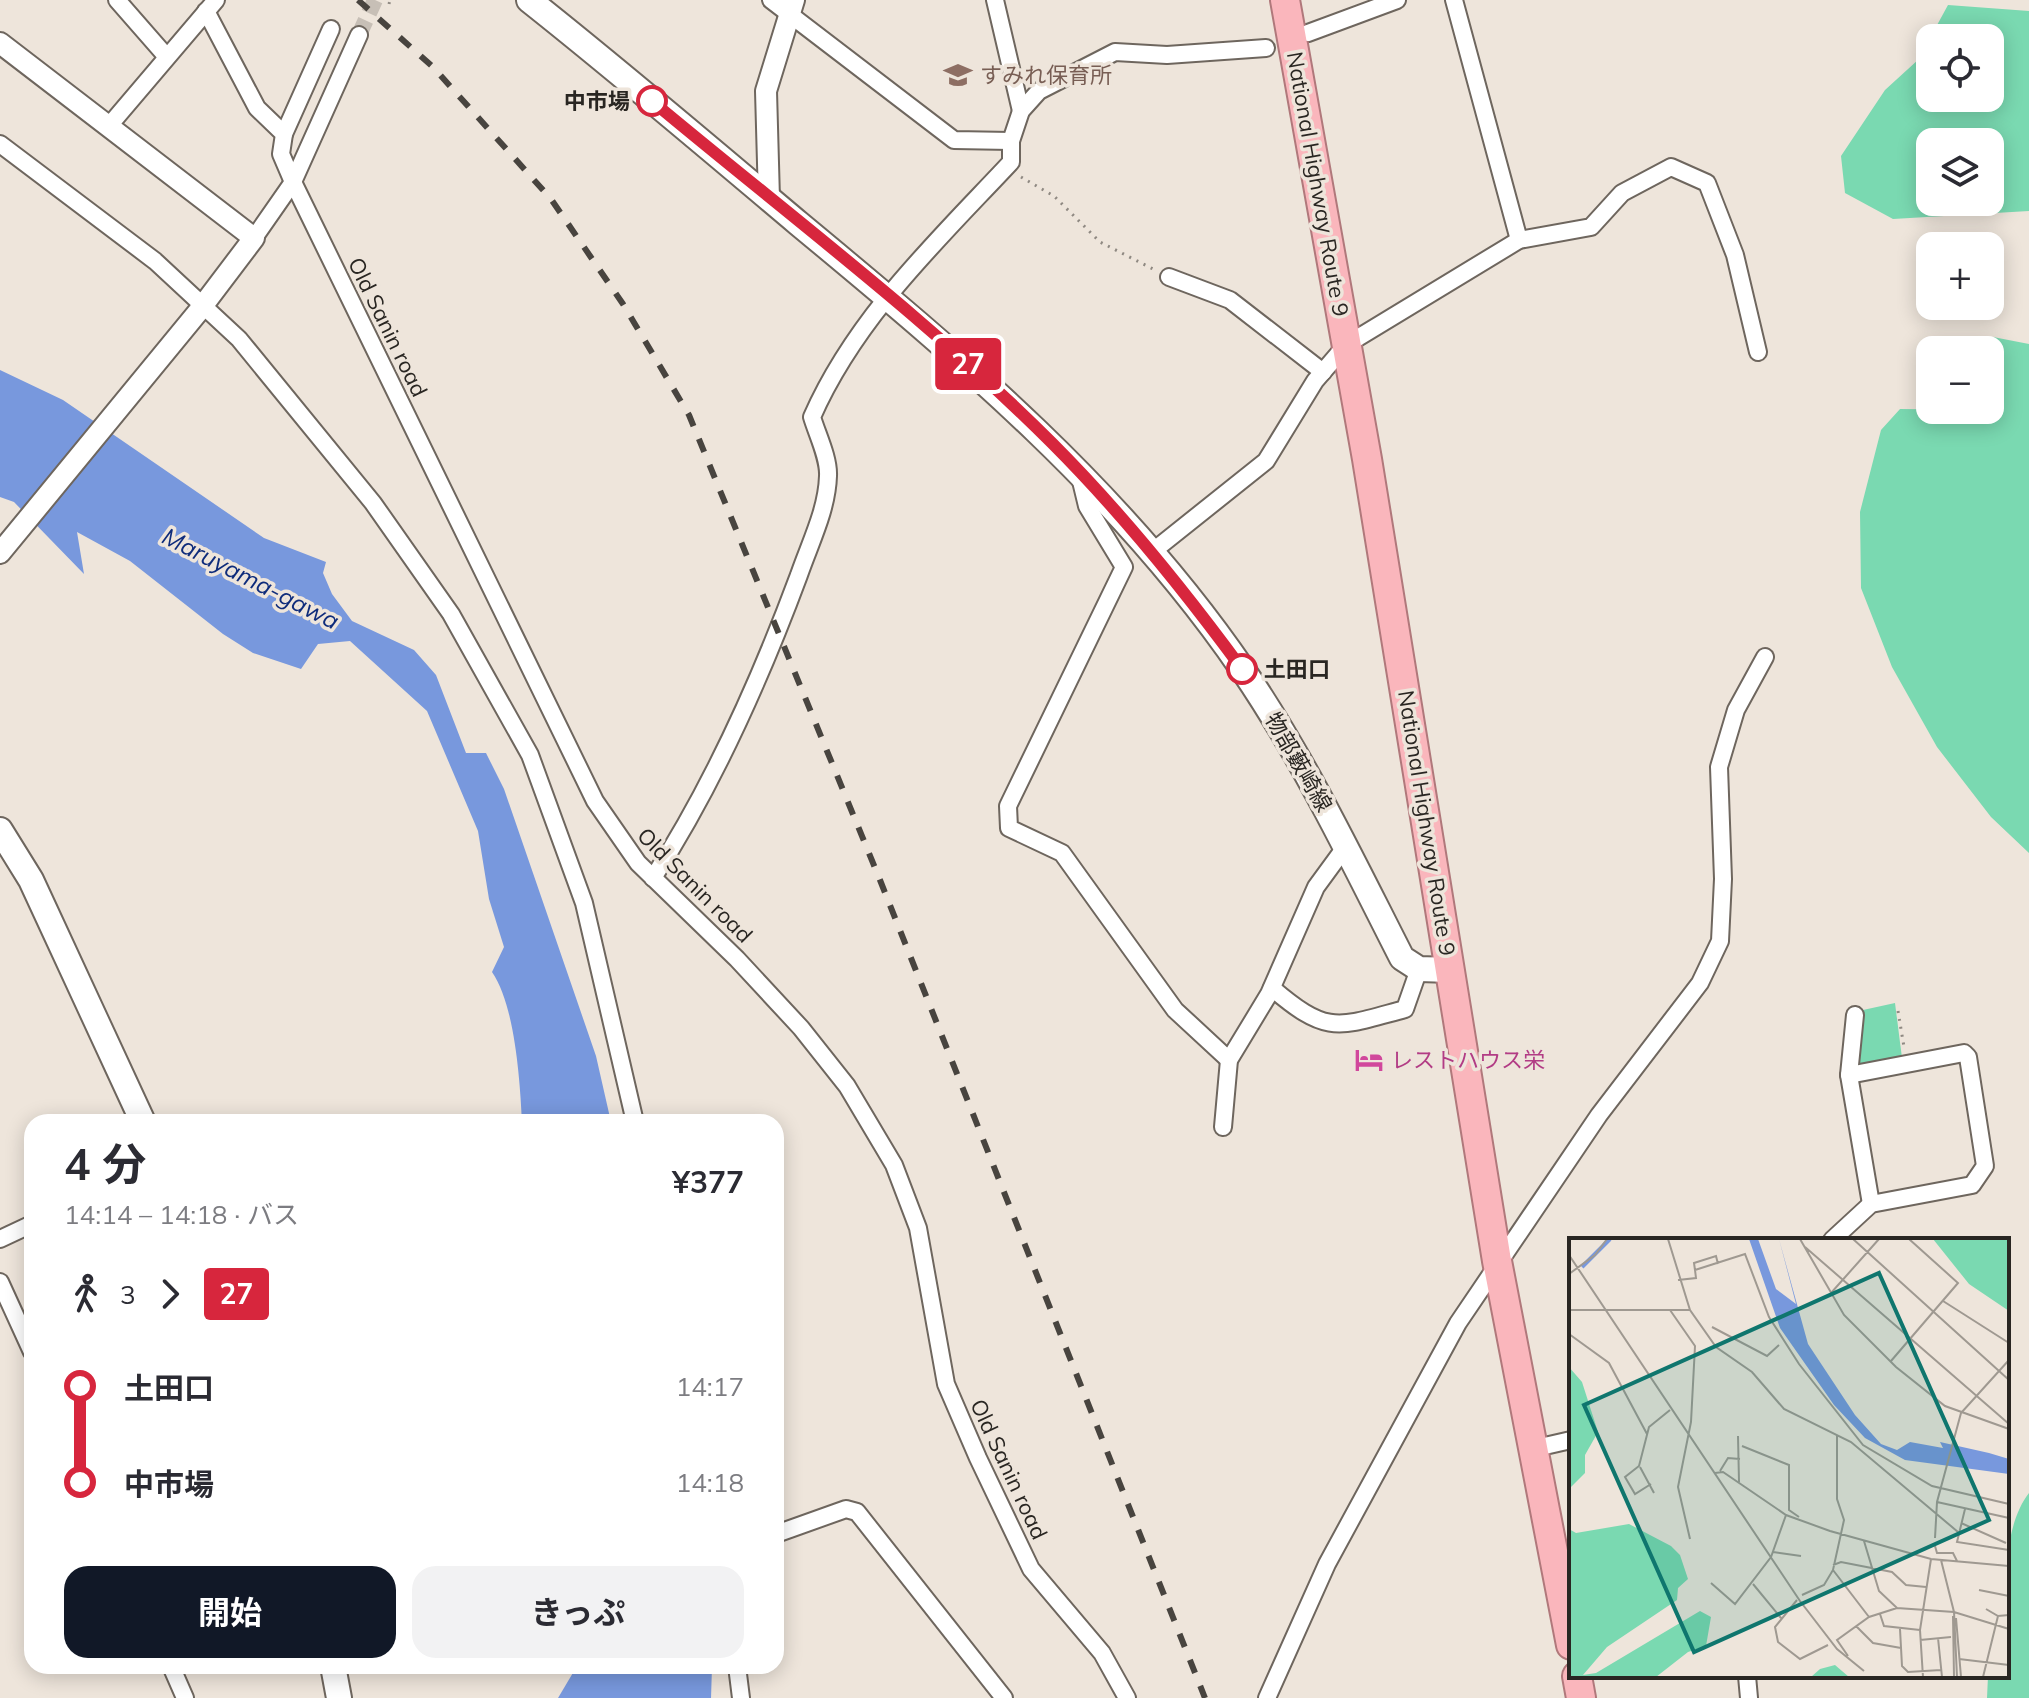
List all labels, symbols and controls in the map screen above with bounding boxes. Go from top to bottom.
map controls [1916,24,2004,424]
button: locate [1916,24,2004,112]
street label: National Highway Route 9 [1281,49,1355,319]
school or university icon: すみれ保育所 [943,60,973,90]
place label: すみれ保育所 [980,61,1112,89]
marker: 中市場 [637,86,667,116]
place label: 中市場 [564,87,630,115]
button: layers [1916,128,2004,216]
button: + [1916,232,2004,320]
street label: Old Sanin road [342,253,434,401]
button: − [1916,336,2004,424]
line badge: 27 [932,338,1004,390]
text: 27 [951,346,985,381]
water label: Maruyama-gawa [158,521,344,635]
marker: 土田口 [1227,654,1257,684]
place label: 土田口 [1264,655,1330,683]
street label: National Highway Route 9 [1392,688,1462,958]
street label: 物部藪崎線 [1259,707,1339,817]
street label: Old Sanin road [631,821,759,949]
hotel icon: レストハウス栄 [1354,1045,1384,1075]
place label: レストハウス栄 [1391,1046,1545,1074]
text: 4 分 [64,1136,146,1191]
text: ¥377 [672,1163,744,1201]
text: 14:14 – 14:18 · バス [64,1198,299,1231]
inset map [1569,1238,2009,1678]
icon: walk [64,1272,108,1316]
icon: forward [148,1272,192,1316]
text: 27 [220,1276,253,1311]
text: 3 [120,1278,136,1311]
text: 土田口 [124,1369,214,1407]
text: 14:17 [676,1370,744,1403]
street label: Old Sanin road [964,1394,1054,1544]
text: 中市場 [124,1465,214,1503]
text: 14:18 [676,1466,744,1499]
button: 開始 [64,1566,396,1658]
button: きっぷ [412,1566,744,1658]

